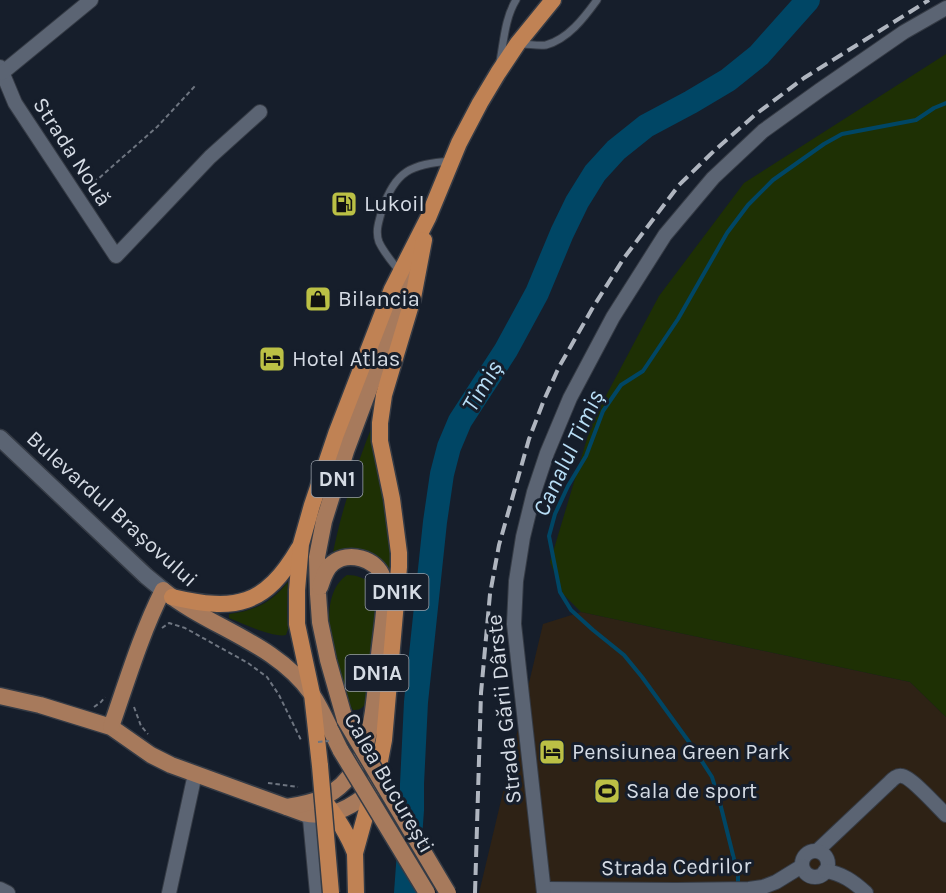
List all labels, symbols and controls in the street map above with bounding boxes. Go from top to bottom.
street label: Strada Nouă [27,93,117,211]
fuel station icon: Lukoil [329,189,359,219]
place label: Lukoil [364,191,425,217]
shop icon: Bilancia [303,284,333,314]
place label: Bilancia [338,286,420,312]
hotel icon: Hotel Atlas [257,344,287,374]
place label: Hotel Atlas [292,346,400,372]
water label: Timiș [456,355,508,417]
water label: Canalul Timiș [527,385,609,521]
street label: Bulevardul Brașovului [21,425,203,593]
road number: DN1 [312,461,362,497]
road number: DN1K [366,574,428,610]
street label: Strada Gării Dârste [481,613,527,805]
road number: DN1A [346,655,409,691]
street label: Calea București [338,708,440,858]
hotel icon: Pensiunea Green Park [537,737,567,767]
place label: Pensiunea Green Park [572,739,790,765]
sports icon: Sala de sport [592,776,622,806]
place label: Sala de sport [626,778,757,804]
street label: Strada Cedrilor [601,853,751,881]

